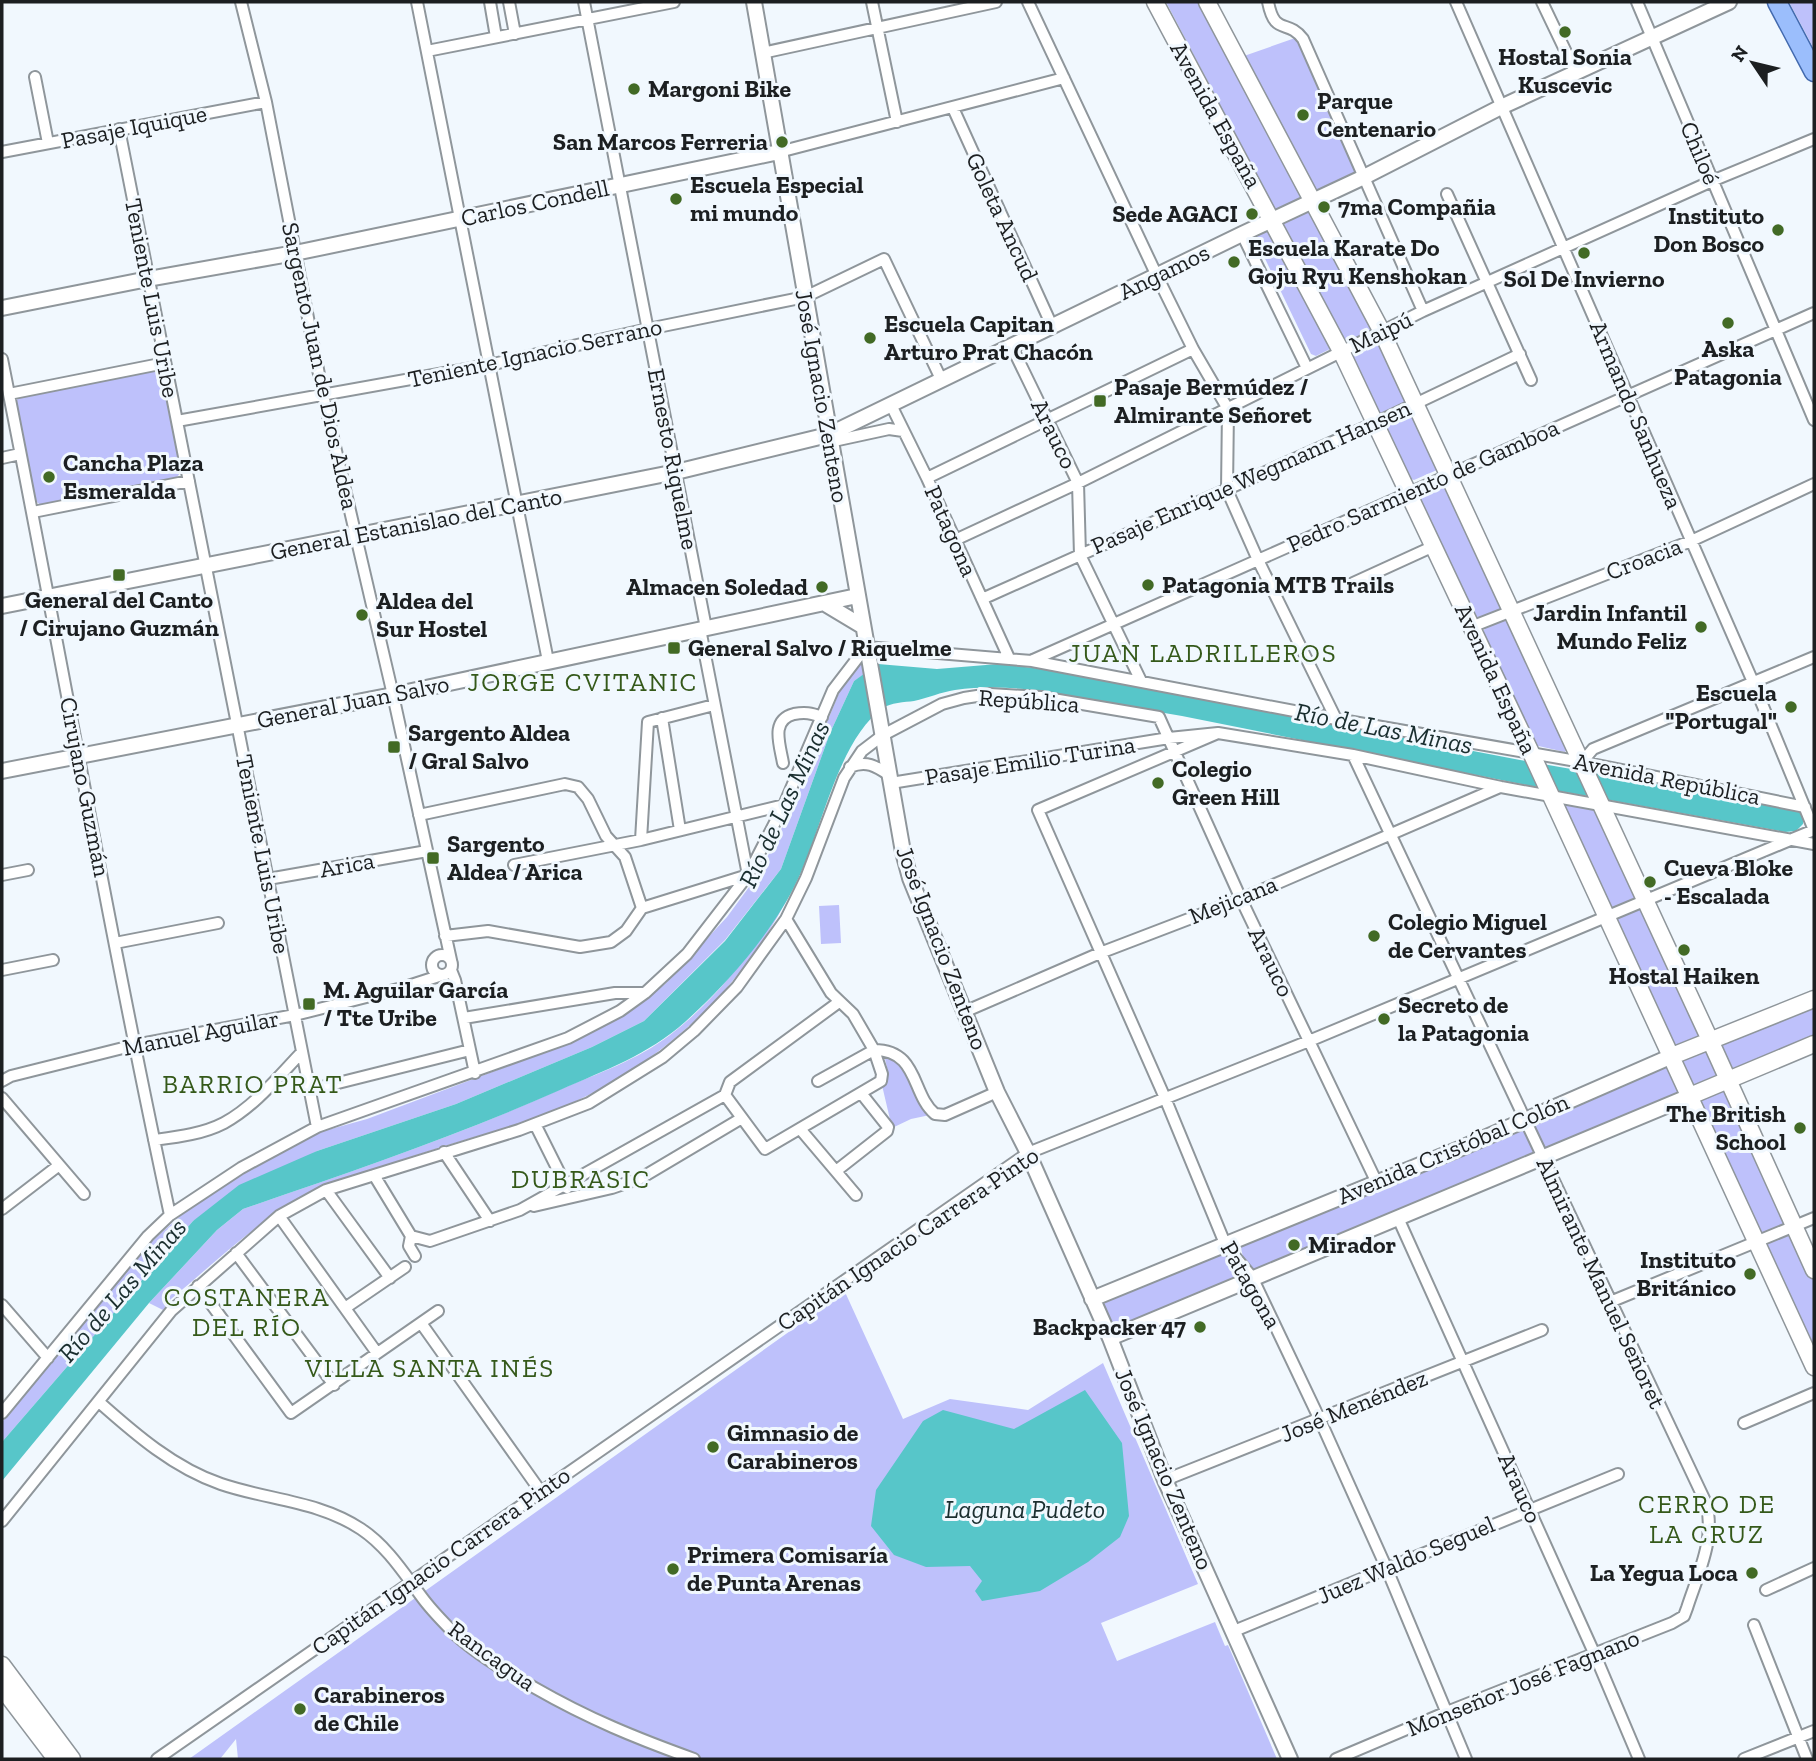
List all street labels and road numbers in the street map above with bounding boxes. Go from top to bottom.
street label: Avenida España [1164,36,1269,193]
street label: Pasaje Iquique [59,98,209,155]
street label: Chiloé [1674,117,1727,189]
street label: Goleta Ancud [960,148,1045,286]
street label: Carlos Condell [458,173,612,232]
street label: Teniente Luis Uribe [119,196,186,400]
street label: Sargento Juan de Dios Aldea [276,220,365,512]
street label: Angamos [1114,237,1214,306]
street label: José Ignacio Zenteno [789,287,856,505]
street label: Maipú [1345,304,1417,359]
street label: Teniente Ignacio Serrano [405,311,665,394]
street label: Armando Sanhueza [1584,316,1689,514]
street label: Ernesto Riquelme [642,366,705,552]
street label: Pasaje Enrique Wegmann Hansen [1087,393,1415,560]
street label: Arauco [1025,394,1084,473]
street label: Pedro Sarmiento de Gamboa [1282,412,1564,559]
street label: General Estanislao del Canto [268,481,564,566]
street label: Patagona [919,481,984,581]
street label: Croacia [1602,531,1686,586]
street label: Avenida España [1449,599,1544,759]
street label: General Juan Salvo [254,669,452,734]
street label: República [978,683,1081,719]
street label: Cirujano Guzmán [54,695,117,879]
street label: Pasaje Emilio Turina [923,729,1138,791]
street label: Avenida República [1571,746,1763,811]
street label: Teniente Luis Uribe [230,752,297,956]
street label: José Ignacio Zenteno [890,842,995,1054]
street label: Arica [317,845,377,884]
street label: Mejicana [1184,869,1282,930]
street label: Arauco [1242,922,1301,1001]
street label: Manuel Aguilar [120,1003,282,1062]
street label: Avenida Cristóbal Colón [1333,1086,1573,1210]
street label: Capitán Ignacio Carrera Pinto [771,1140,1044,1337]
street label: Almirante Manuel Señoret [1530,1153,1672,1413]
street label: Patagona [1215,1236,1288,1334]
street label: José Menéndez [1276,1363,1432,1448]
street label: José Ignacio Zenteno [1109,1364,1220,1574]
street label: Arauco [1492,1448,1549,1528]
street label: Capitán Ignacio Carrera Pinto [306,1460,576,1661]
street label: Juez Waldo Seguel [1313,1509,1499,1610]
street label: Rancagua [443,1614,542,1697]
street label: Monseñor José Fagnano [1402,1623,1643,1742]

